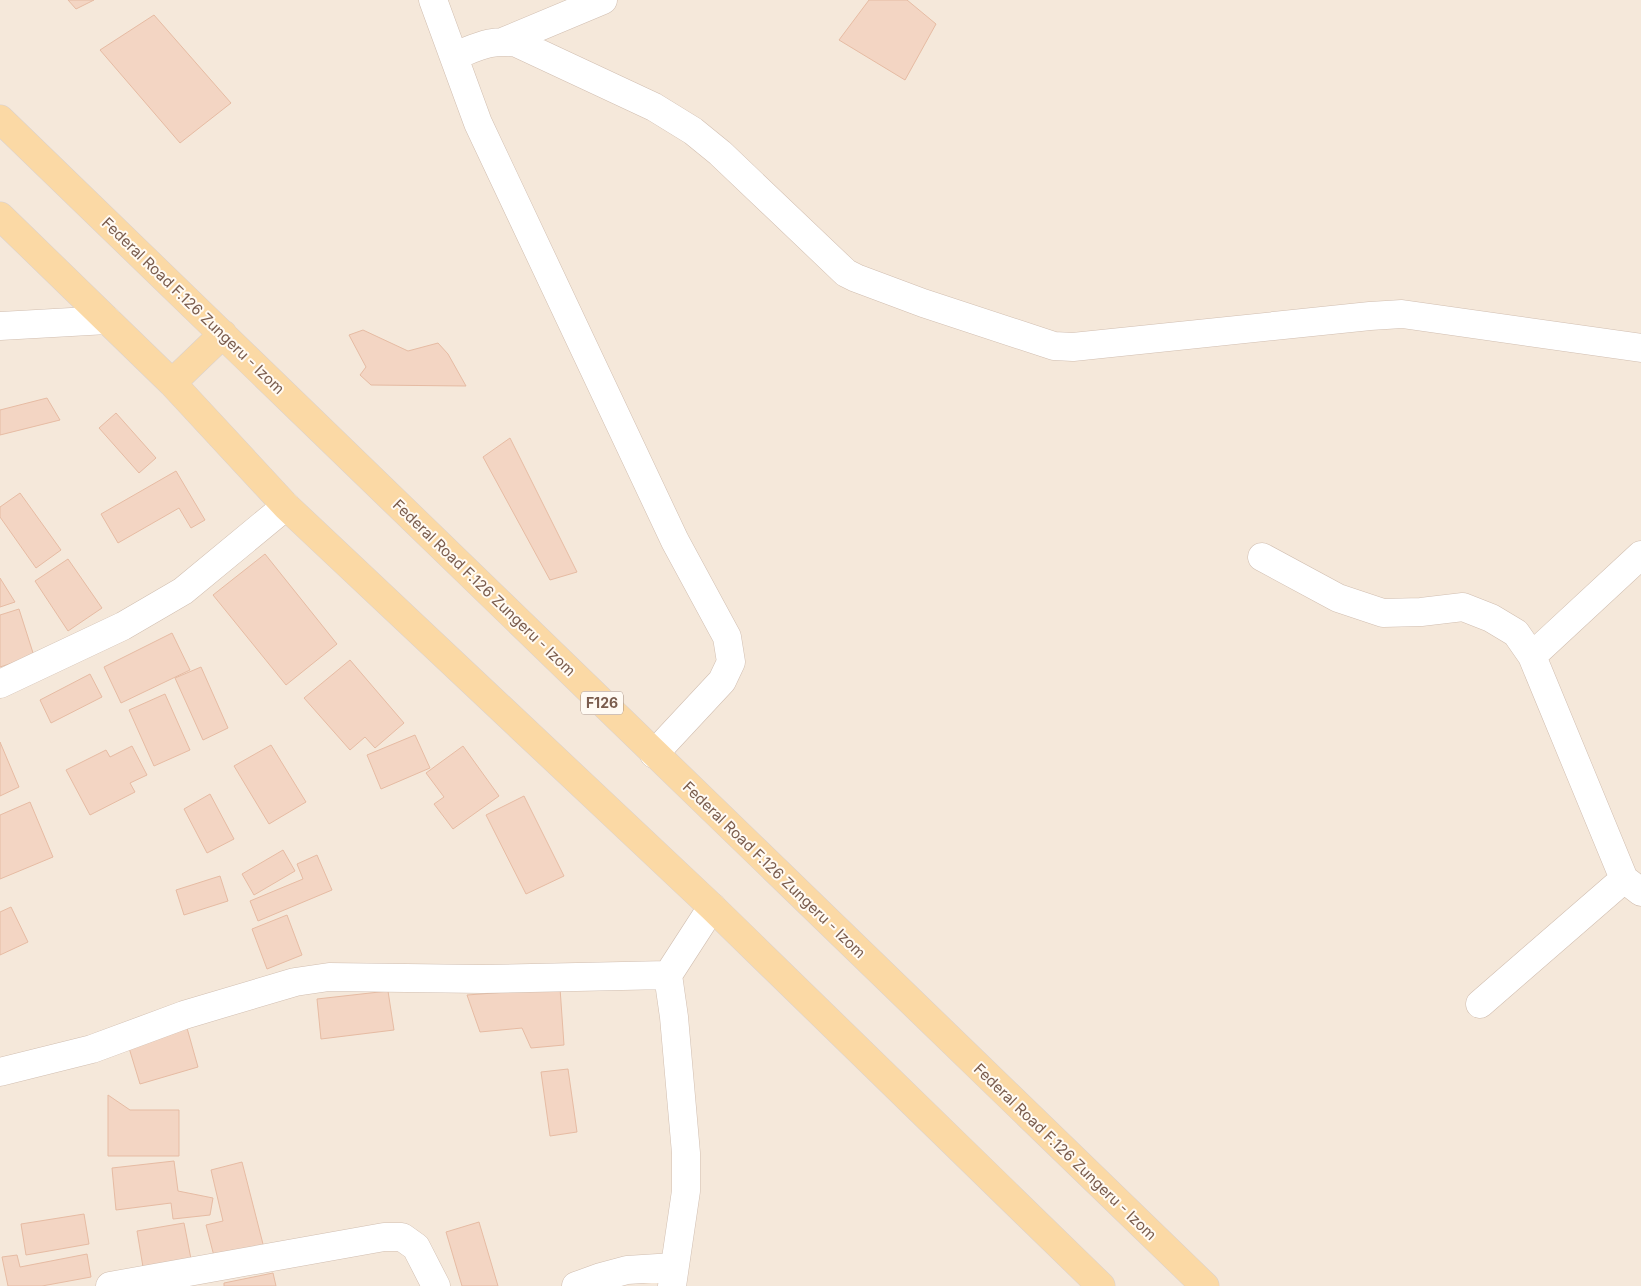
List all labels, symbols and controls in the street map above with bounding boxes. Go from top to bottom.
street label: Federal Road F.126 Zungeru - Izom [98,213,289,398]
street label: Federal Road F.126 Zungeru - Izom [389,495,580,680]
road number: F126 [581,691,623,714]
street label: Federal Road F.126 Zungeru - Izom [679,777,870,962]
street label: Federal Road F.126 Zungeru - Izom [970,1059,1161,1244]

